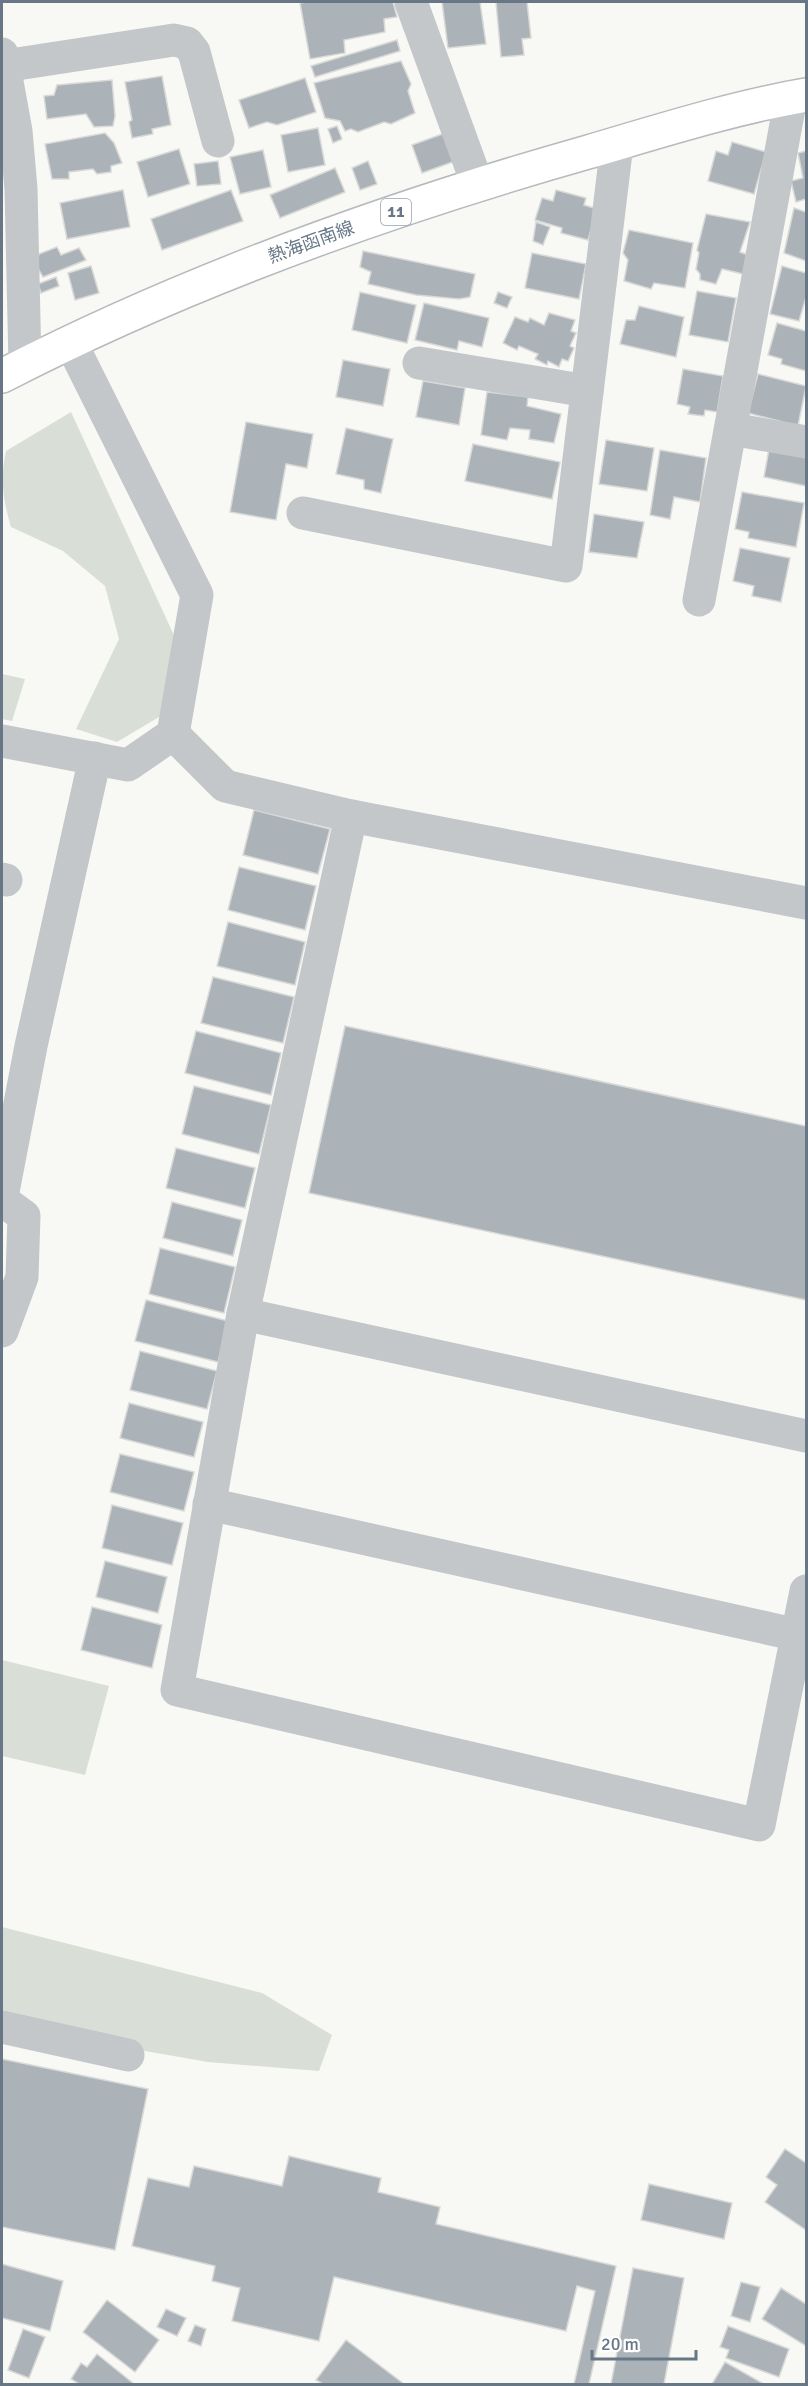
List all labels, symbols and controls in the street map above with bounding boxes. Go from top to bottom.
road number: 11 [381,199,411,225]
street label: 熱海函南線 [265,216,357,268]
scale bar [592,2323,696,2361]
text: 20 m [601,2333,639,2355]

